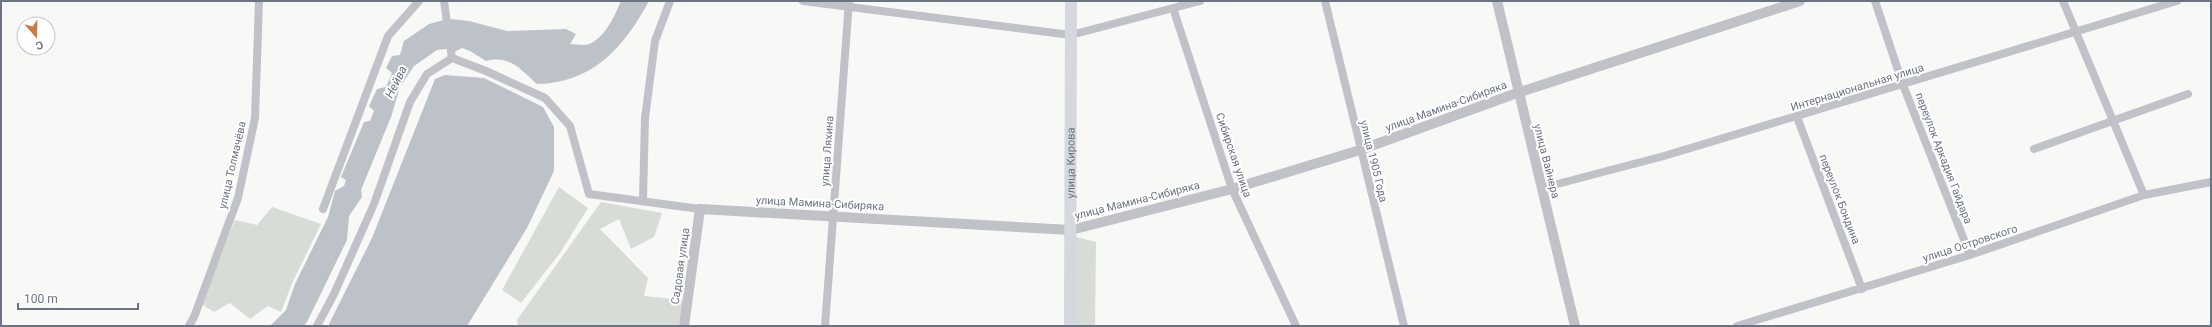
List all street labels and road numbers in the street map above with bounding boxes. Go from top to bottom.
street label: Интернациональная улица [1789,61,1925,114]
street label: улица Мамина-Сибиряка [1384,78,1509,135]
street label: переулок Аркадия Гайдара [1912,91,1975,226]
street label: Сибирская улица [1213,111,1254,199]
street label: улица Ляхина [819,115,836,187]
street label: улица 1905 Года [1357,119,1390,203]
street label: улица Толмачёва [216,120,249,210]
street label: улица Вайнера [1531,122,1562,200]
street label: улица Кирова [1064,127,1078,199]
street label: переулок Бондина [1816,152,1863,246]
street label: улица Мамина-Сибиряка [1073,179,1201,222]
street label: улица Мамина-Сибиряка [756,194,884,213]
street label: улица Островского [1921,222,2019,265]
street label: Садовая улица [669,227,692,305]

